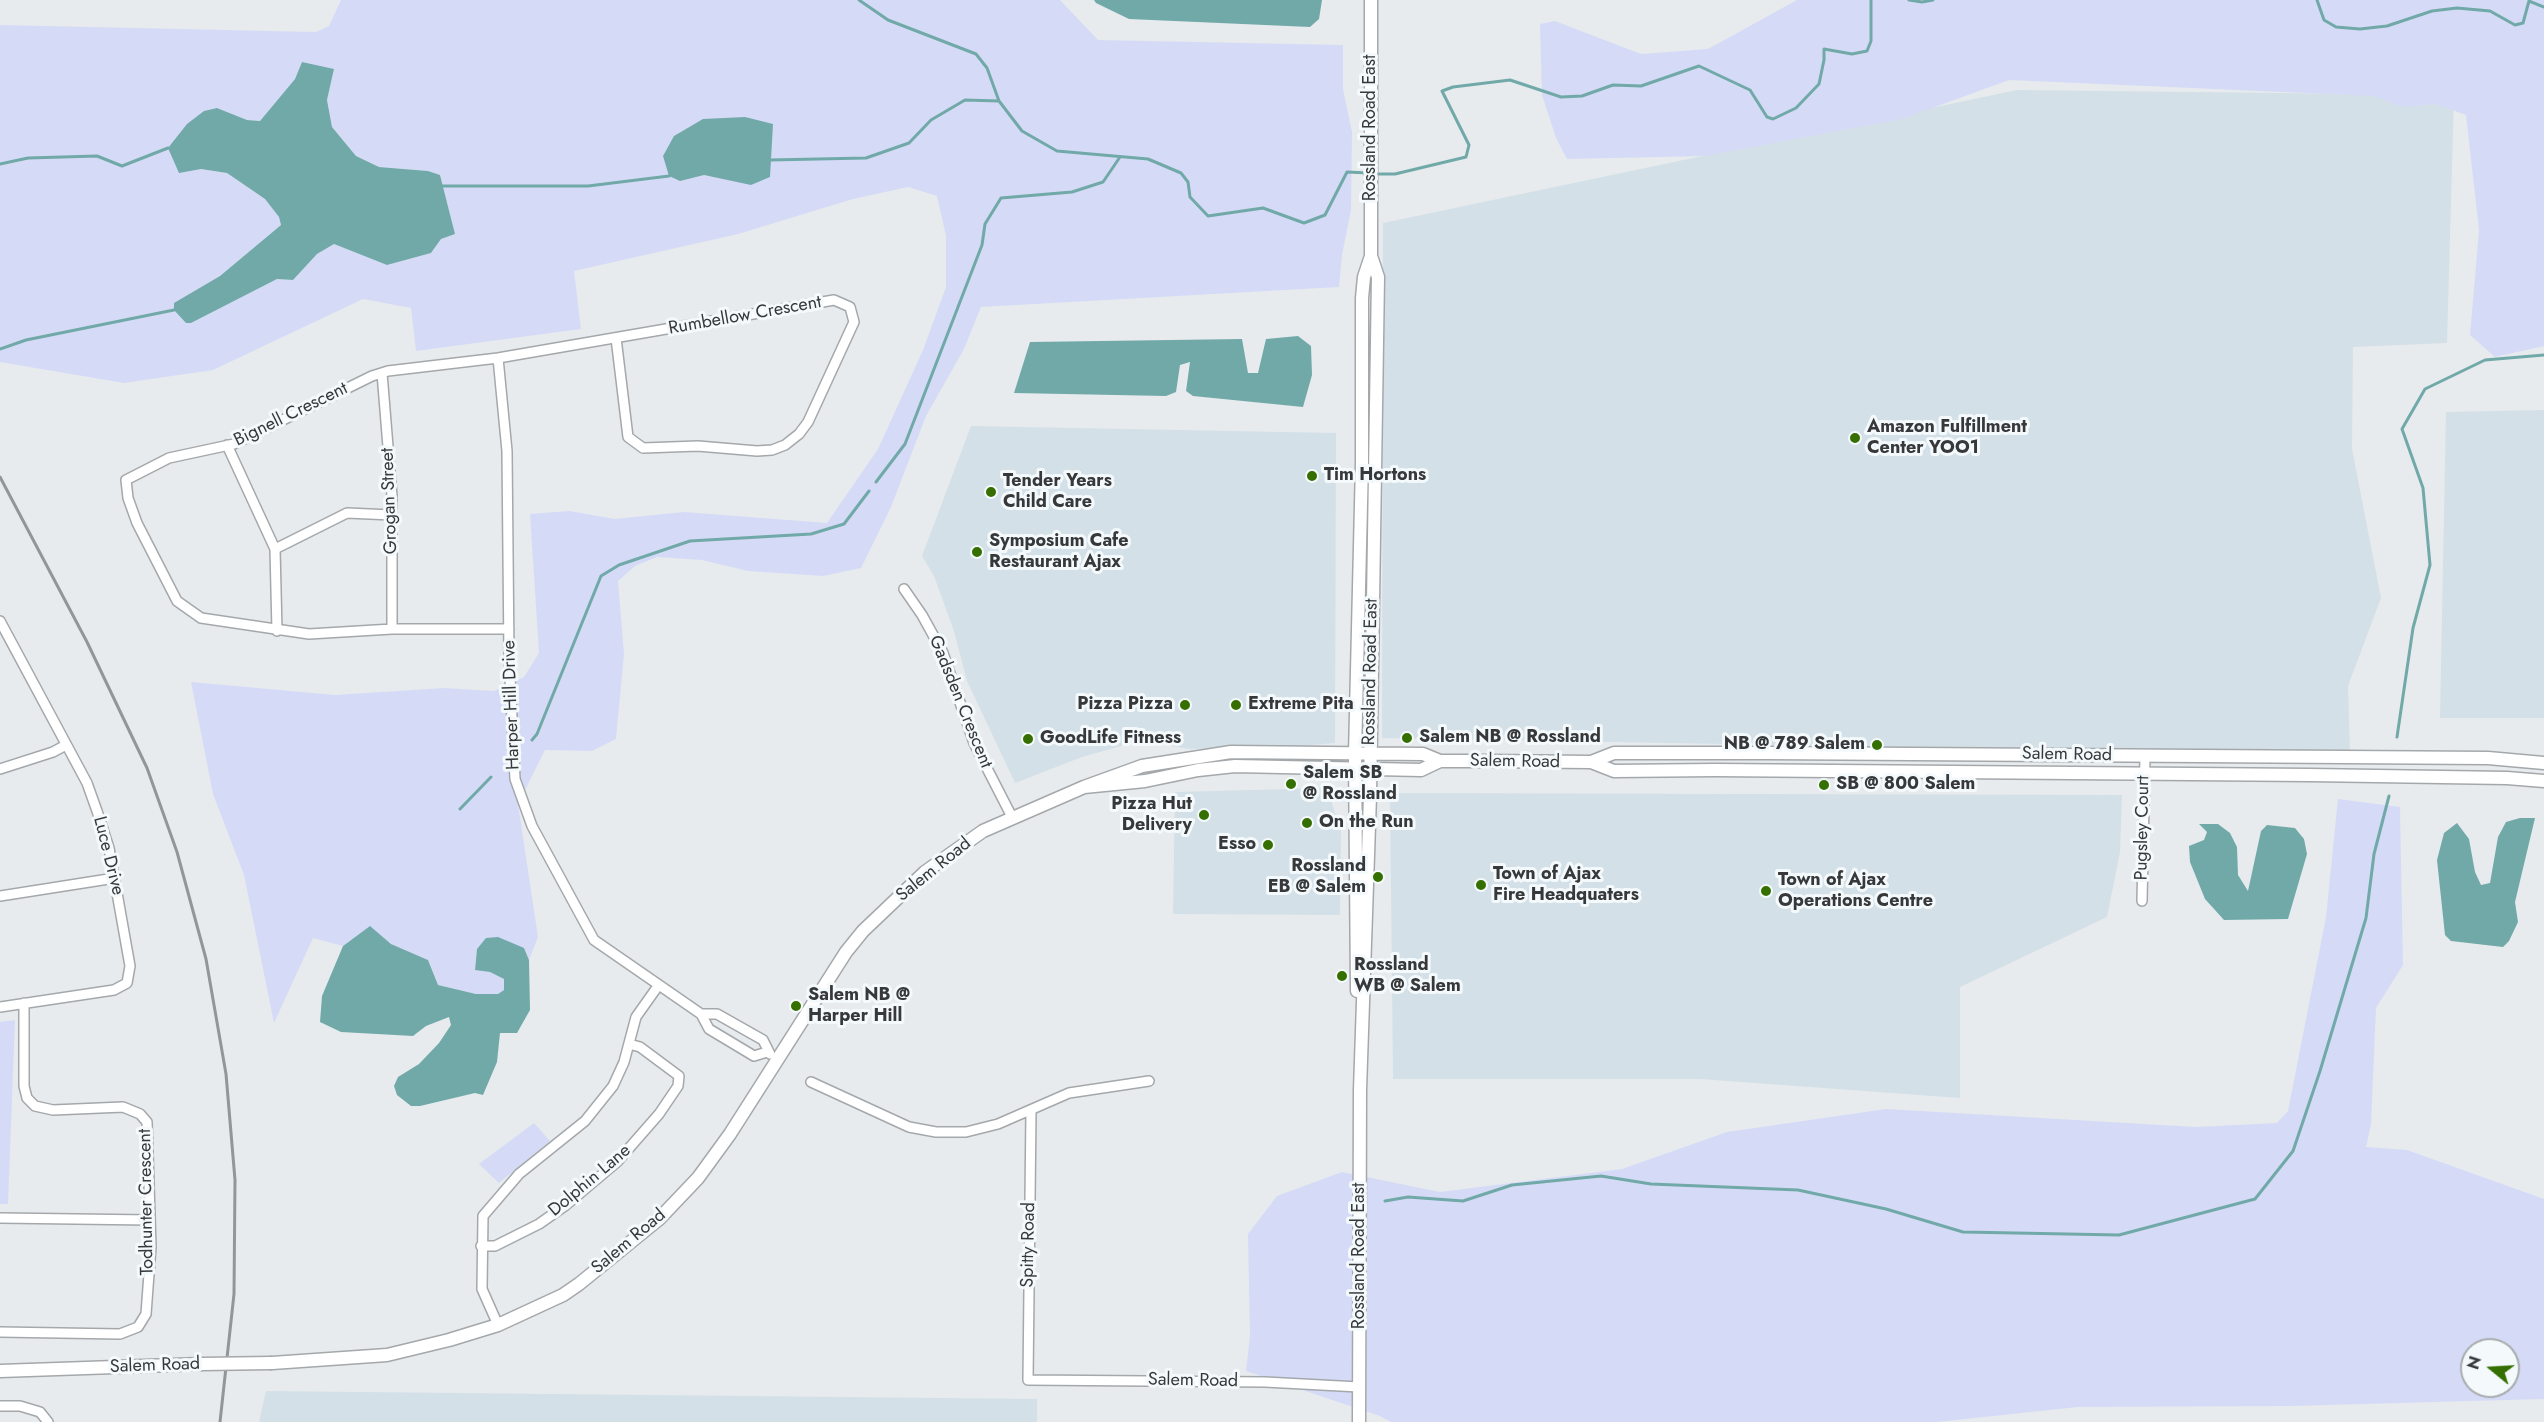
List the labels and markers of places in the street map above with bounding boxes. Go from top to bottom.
place label: Amazon Fulfillment Center YOO1 [1867,417,2027,460]
marker: Amazon Fulfillment Center YOO1 [1848,431,1862,445]
place label: Tim Hortons [1324,465,1426,487]
marker: Tim Hortons [1305,469,1319,483]
place label: Tender Years Child Care [1003,471,1112,514]
marker: Tender Years Child Care [984,485,998,499]
place label: Symposium Cafe Restaurant Ajax [989,531,1129,574]
marker: Symposium Cafe Restaurant Ajax [970,545,984,559]
place label: Pizza Pizza [1077,694,1173,716]
place label: Extreme Pita [1248,694,1354,716]
marker: Pizza Pizza [1178,698,1192,712]
marker: Extreme Pita [1229,698,1243,712]
place label: Salem NB @ Rossland [1419,727,1601,749]
place label: GoodLife Fitness [1040,728,1181,750]
marker: Salem NB @ Rossland [1400,731,1414,745]
marker: GoodLife Fitness [1021,732,1035,746]
place label: NB @ 789 Salem [1724,734,1865,756]
marker: NB @ 789 Salem [1870,738,1884,752]
place label: Salem SB @ Rossland [1303,763,1397,806]
place label: SB @ 800 Salem [1836,774,1975,796]
marker: Salem SB @ Rossland [1284,777,1298,791]
marker: SB @ 800 Salem [1817,778,1831,792]
place label: Pizza Hut Delivery [1111,794,1192,836]
marker: Pizza Hut Delivery [1197,808,1211,822]
place label: On the Run [1319,812,1414,834]
marker: On the Run [1300,816,1314,830]
place label: Esso [1218,834,1256,856]
marker: Esso [1261,838,1275,852]
place label: Rossland EB @ Salem [1268,856,1366,898]
place label: Town of Ajax Fire Headquaters [1493,864,1639,906]
marker: Rossland EB @ Salem [1371,870,1385,884]
place label: Town of Ajax Operations Centre [1778,870,1933,912]
marker: Town of Ajax Fire Headquaters [1474,878,1488,892]
marker: Town of Ajax Operations Centre [1759,884,1773,898]
place label: Rossland WB @ Salem [1354,955,1461,998]
marker: Rossland WB @ Salem [1335,969,1349,983]
place label: Salem NB @ Harper Hill [808,985,910,1028]
marker: Salem NB @ Harper Hill [789,999,803,1013]

